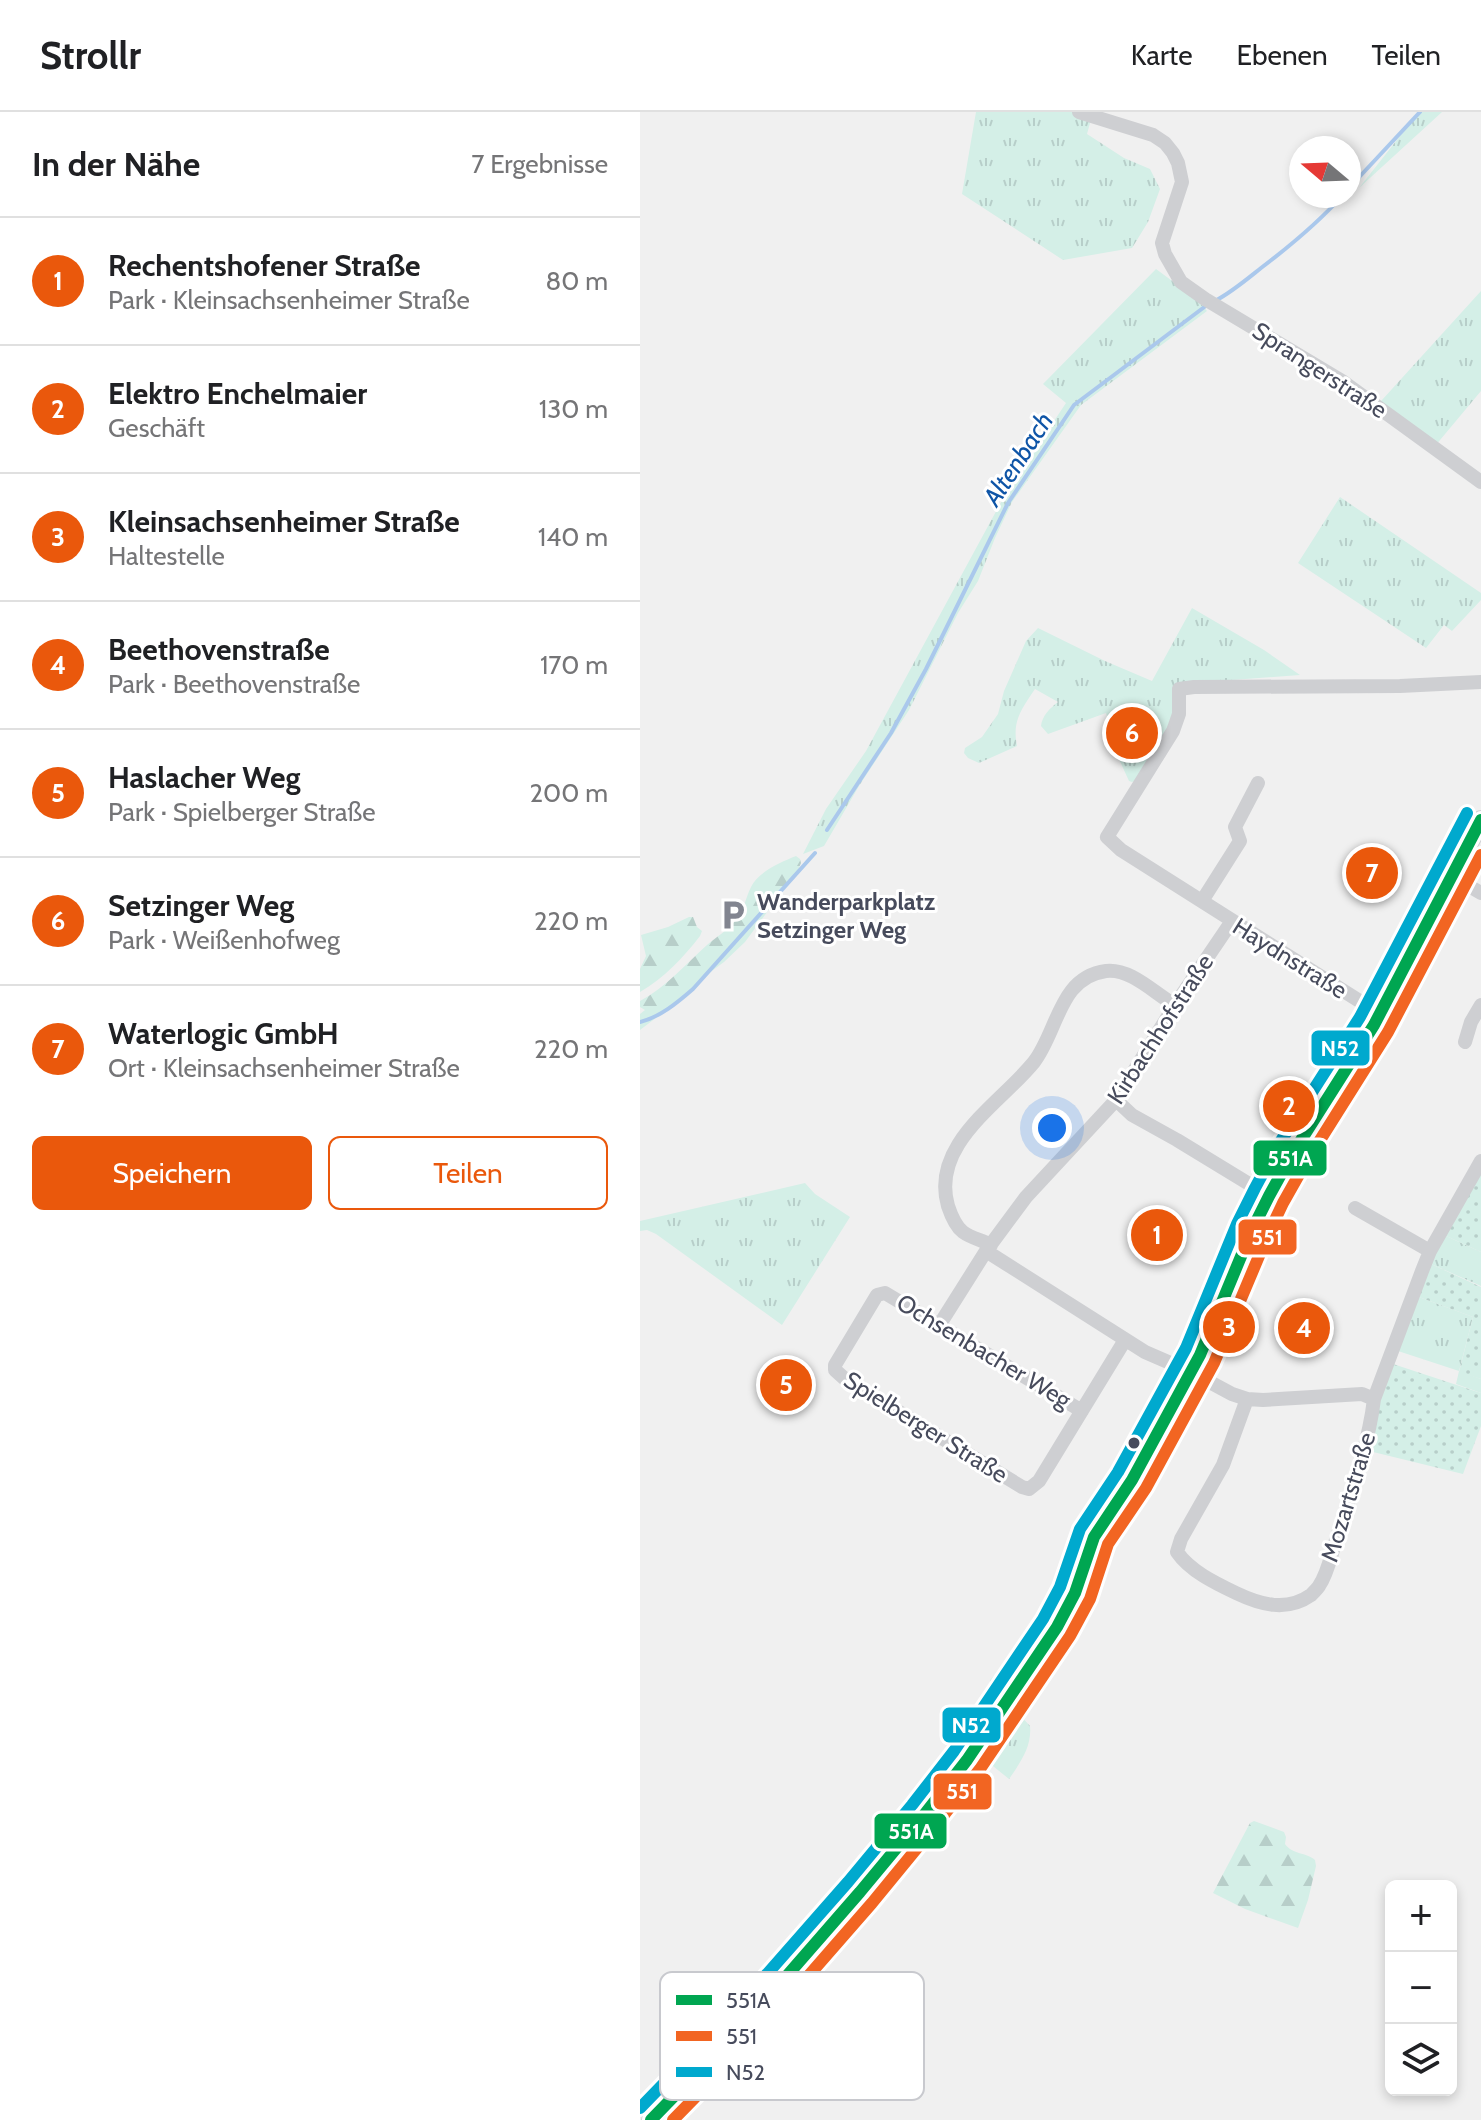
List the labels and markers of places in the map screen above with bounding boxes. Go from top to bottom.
pin: 6 [1106,703,1158,763]
pin: 7 [1346,843,1398,903]
place label: Wanderparkplatz Setzinger Weg [757,887,935,944]
parking icon: Wanderparkplatz Setzinger Weg [716,898,750,932]
pin: 2 [1263,1076,1315,1136]
pin: 1 [1131,1205,1183,1265]
pin: 3 [1203,1297,1255,1357]
pin: 4 [1278,1298,1330,1358]
pin: 5 [760,1355,812,1415]
unlabelled marker [1126,1435,1142,1451]

